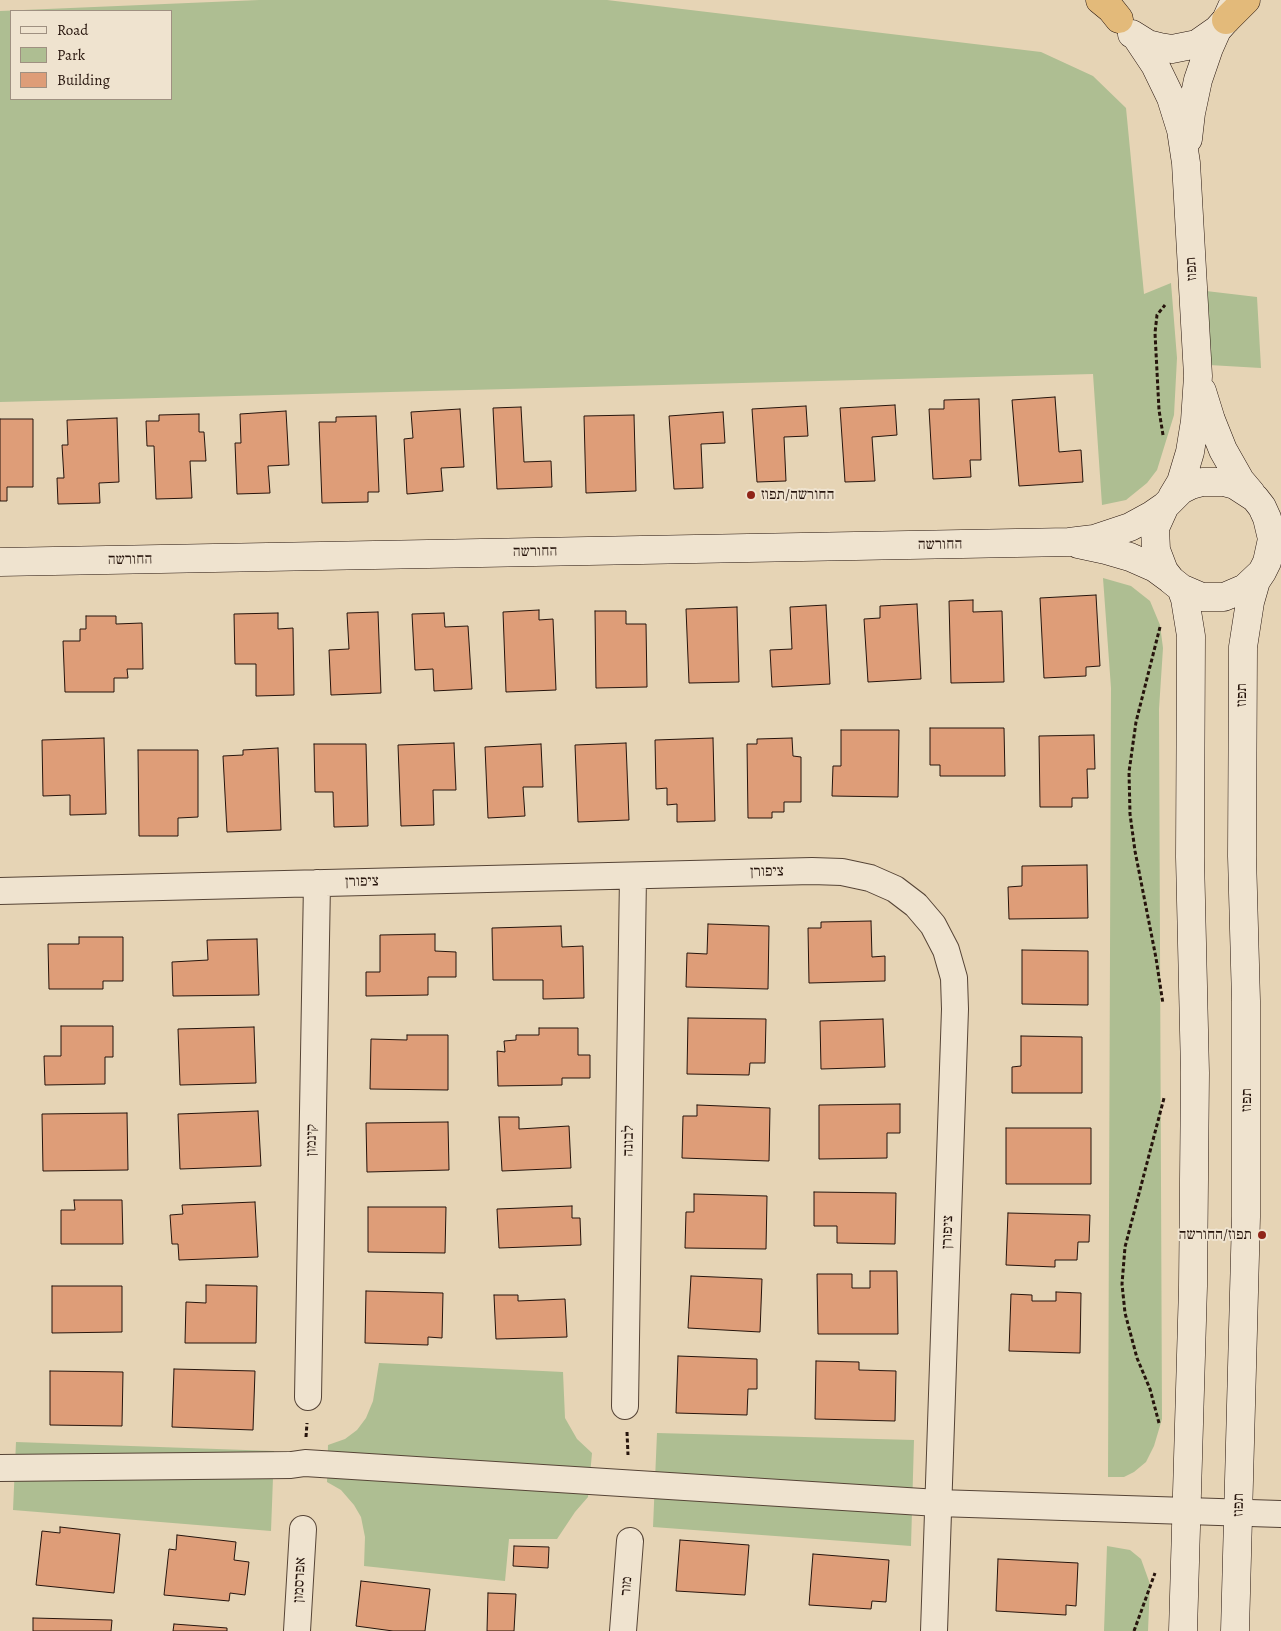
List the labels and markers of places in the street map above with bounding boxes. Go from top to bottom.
place label: החורשה/תפוז [761,486,834,504]
marker: החורשה/תפוז [745,489,757,501]
place label: תפוז/החורשה [1179,1226,1252,1244]
marker: תפוז/החורשה [1256,1229,1268,1241]

